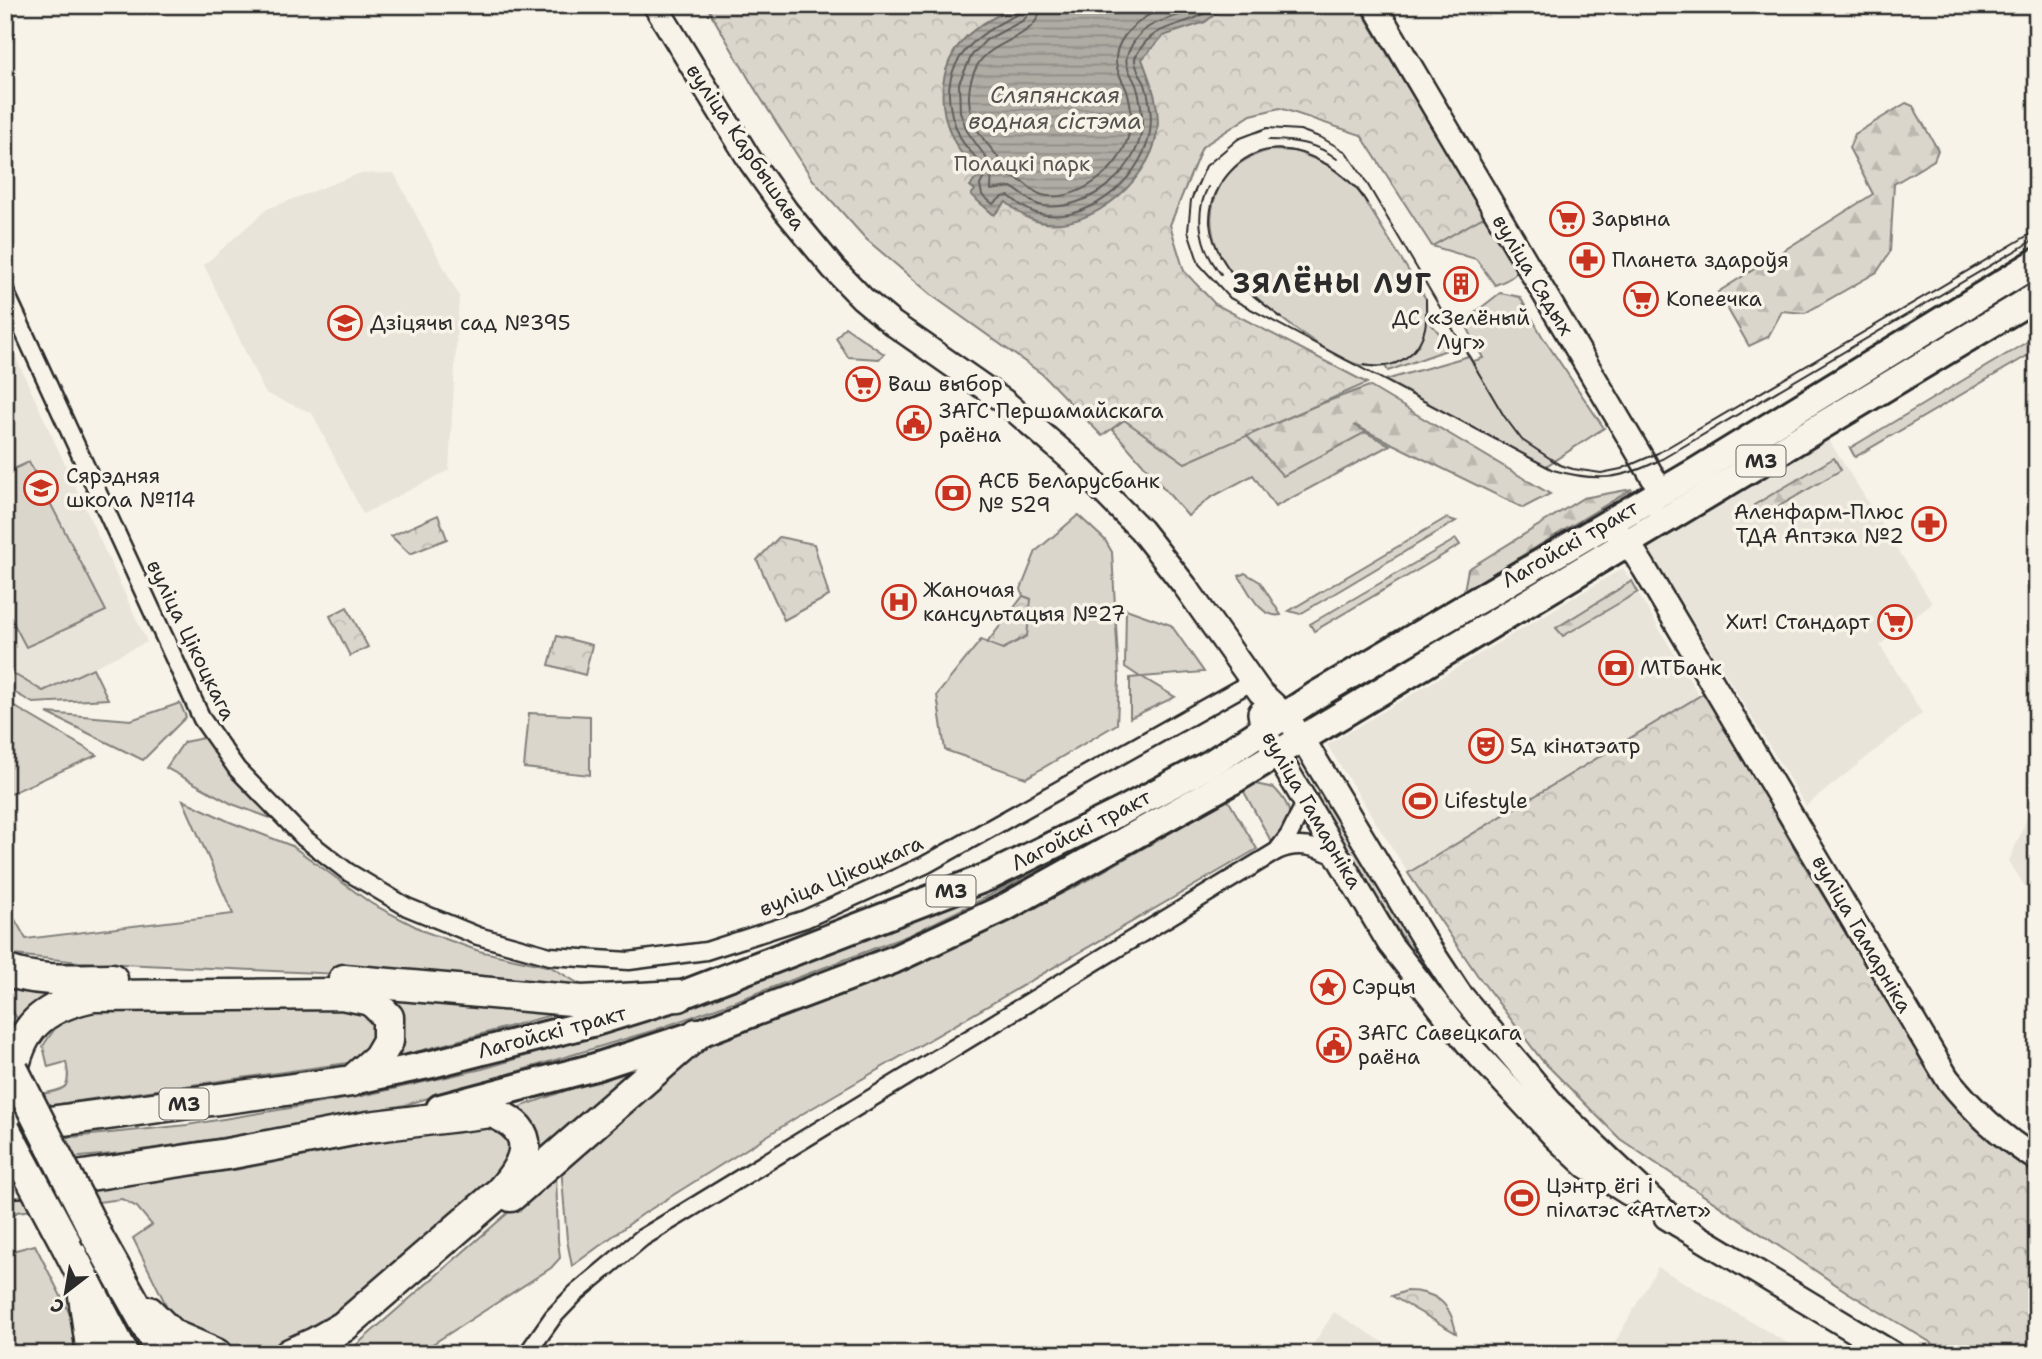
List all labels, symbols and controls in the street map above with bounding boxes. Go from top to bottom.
street label: вуліца Карбышава [680,58,812,236]
water label: Сляпянская водная сістэма [968,80,1142,136]
park label: Полацкі парк [954,150,1090,178]
supermarket icon: Зарына [1548,200,1586,238]
place label: Зарына [1592,205,1670,233]
street label: вуліца Сядых [1486,209,1580,341]
pharmacy icon: Планета здароўя [1568,241,1606,279]
place label: Планета здароўя [1612,246,1789,274]
district label: ЗЯЛЁНЫ ЛУГ [1233,264,1433,302]
building icon: ДС «Зелёный Луг» [1442,265,1480,303]
supermarket icon: Копеечка [1622,280,1660,318]
place label: Копеечка [1666,285,1762,313]
school or university icon: Дзіцячы сад №395 [326,304,364,342]
place label: ДС «Зелёный Луг» [1392,304,1530,356]
place label: Дзіцячы сад №395 [370,309,571,337]
supermarket icon: Ваш выбор [844,365,882,403]
place label: Ваш выбор [888,370,1003,398]
place label: ЗАГС Першамайскага раёна [939,397,1163,449]
public building icon: ЗАГС Першамайскага раёна [895,404,933,442]
road number: М3 [1736,446,1786,476]
place label: Сярэдняя школа №114 [66,462,196,514]
place label: АСБ Беларусбанк № 529 [978,467,1160,519]
school or university icon: Сярэдняя школа №114 [22,469,60,507]
bank icon: АСБ Беларусбанк № 529 [934,474,972,512]
street label: Лагойскі тракт [1497,493,1643,594]
place label: Аленфарм-Плюс ТДА Аптэка №2 [1734,498,1904,550]
pharmacy icon: Аленфарм-Плюс ТДА Аптэка №2 [1910,505,1948,543]
street label: вуліца Цікоцкага [140,555,242,725]
place label: Жаночая кансультацыя №27 [923,576,1126,628]
hospital icon: Жаночая кансультацыя №27 [880,583,918,621]
supermarket icon: Хит! Стандарт [1876,603,1914,641]
place label: Хит! Стандарт [1726,608,1870,636]
bank icon: МТБанк [1597,649,1635,687]
place label: МТБанк [1640,654,1722,682]
street label: вуліца Гамарніка [1255,726,1369,894]
theatre icon: 5д кінатэатр [1467,727,1505,765]
place label: 5д кінатэатр [1510,732,1641,760]
sports icon: Lifestyle [1401,782,1439,820]
street label: Лагойскі тракт [1006,783,1156,877]
place label: Lifestyle [1444,787,1528,815]
street label: вуліца Цікоцкага [755,829,927,923]
street label: вуліца Гамарніка [1805,850,1919,1018]
road number: М3 [926,876,976,906]
place icon: Сэрцы [1309,968,1347,1006]
place label: Сэрцы [1352,973,1416,1001]
street label: Лагойскі тракт [474,999,630,1065]
place label: ЗАГС Савецкага раёна [1358,1019,1522,1071]
public building icon: ЗАГС Савецкага раёна [1315,1026,1353,1064]
road number: М3 [160,1088,208,1120]
place label: Цэнтр ёгі і пілатэс «Атлет» [1546,1172,1711,1224]
sports icon: Цэнтр ёгі і пілатэс «Атлет» [1503,1179,1541,1217]
north arrow [32,1258,102,1328]
text: С [46,1292,69,1320]

